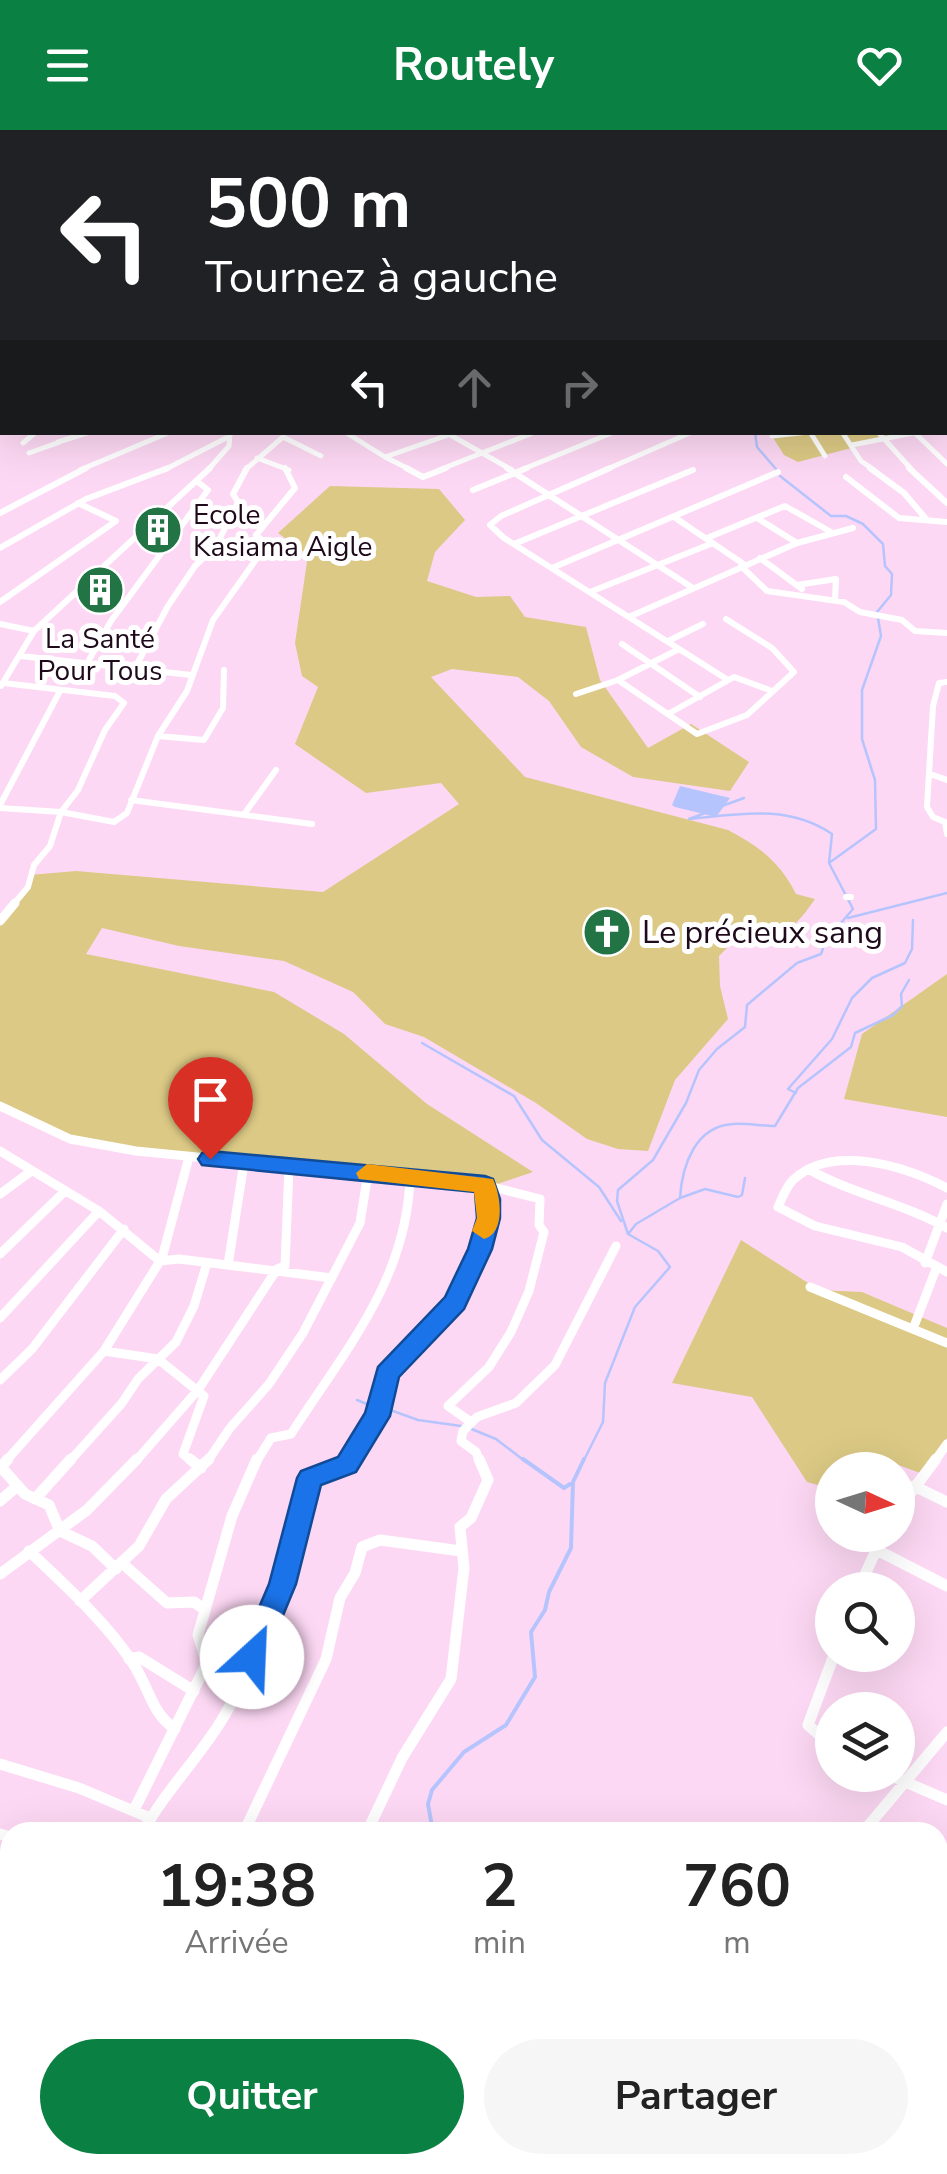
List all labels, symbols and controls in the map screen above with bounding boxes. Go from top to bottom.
text: Routely [393,35,554,96]
icon: menu [40,38,95,93]
icon: heart [852,38,907,93]
text: 500 m [205,156,411,252]
icon: left [40,170,170,300]
text: Tournez à gauche [205,247,558,308]
icon: left [342,360,397,415]
icon: ahead [447,360,502,415]
icon: right [552,360,607,415]
place label: Ecole Kasiama Aigle [193,496,373,566]
building icon: Ecole Kasiama Aigle [132,504,184,556]
building icon: La Santé Pour Tous [74,564,126,616]
place label: La Santé Pour Tous [37,620,163,690]
church icon: Le précieux sang [581,906,633,958]
place label: Le précieux sang [642,911,883,954]
pin [168,1057,253,1160]
icon: arrive [183,1072,238,1127]
north arrow [815,1452,915,1552]
map controls [815,1452,915,1792]
button: search [815,1572,915,1672]
position arrow [200,1605,304,1709]
button: layers [815,1692,915,1792]
text: 19:38 [157,1845,316,1927]
text: 2 [481,1845,517,1927]
text: 760 [683,1845,791,1927]
text: Arrivée [184,1921,288,1964]
text: min [473,1921,526,1964]
text: m [723,1921,751,1964]
button: Quitter [40,2039,464,2154]
button: Partager [484,2039,908,2154]

